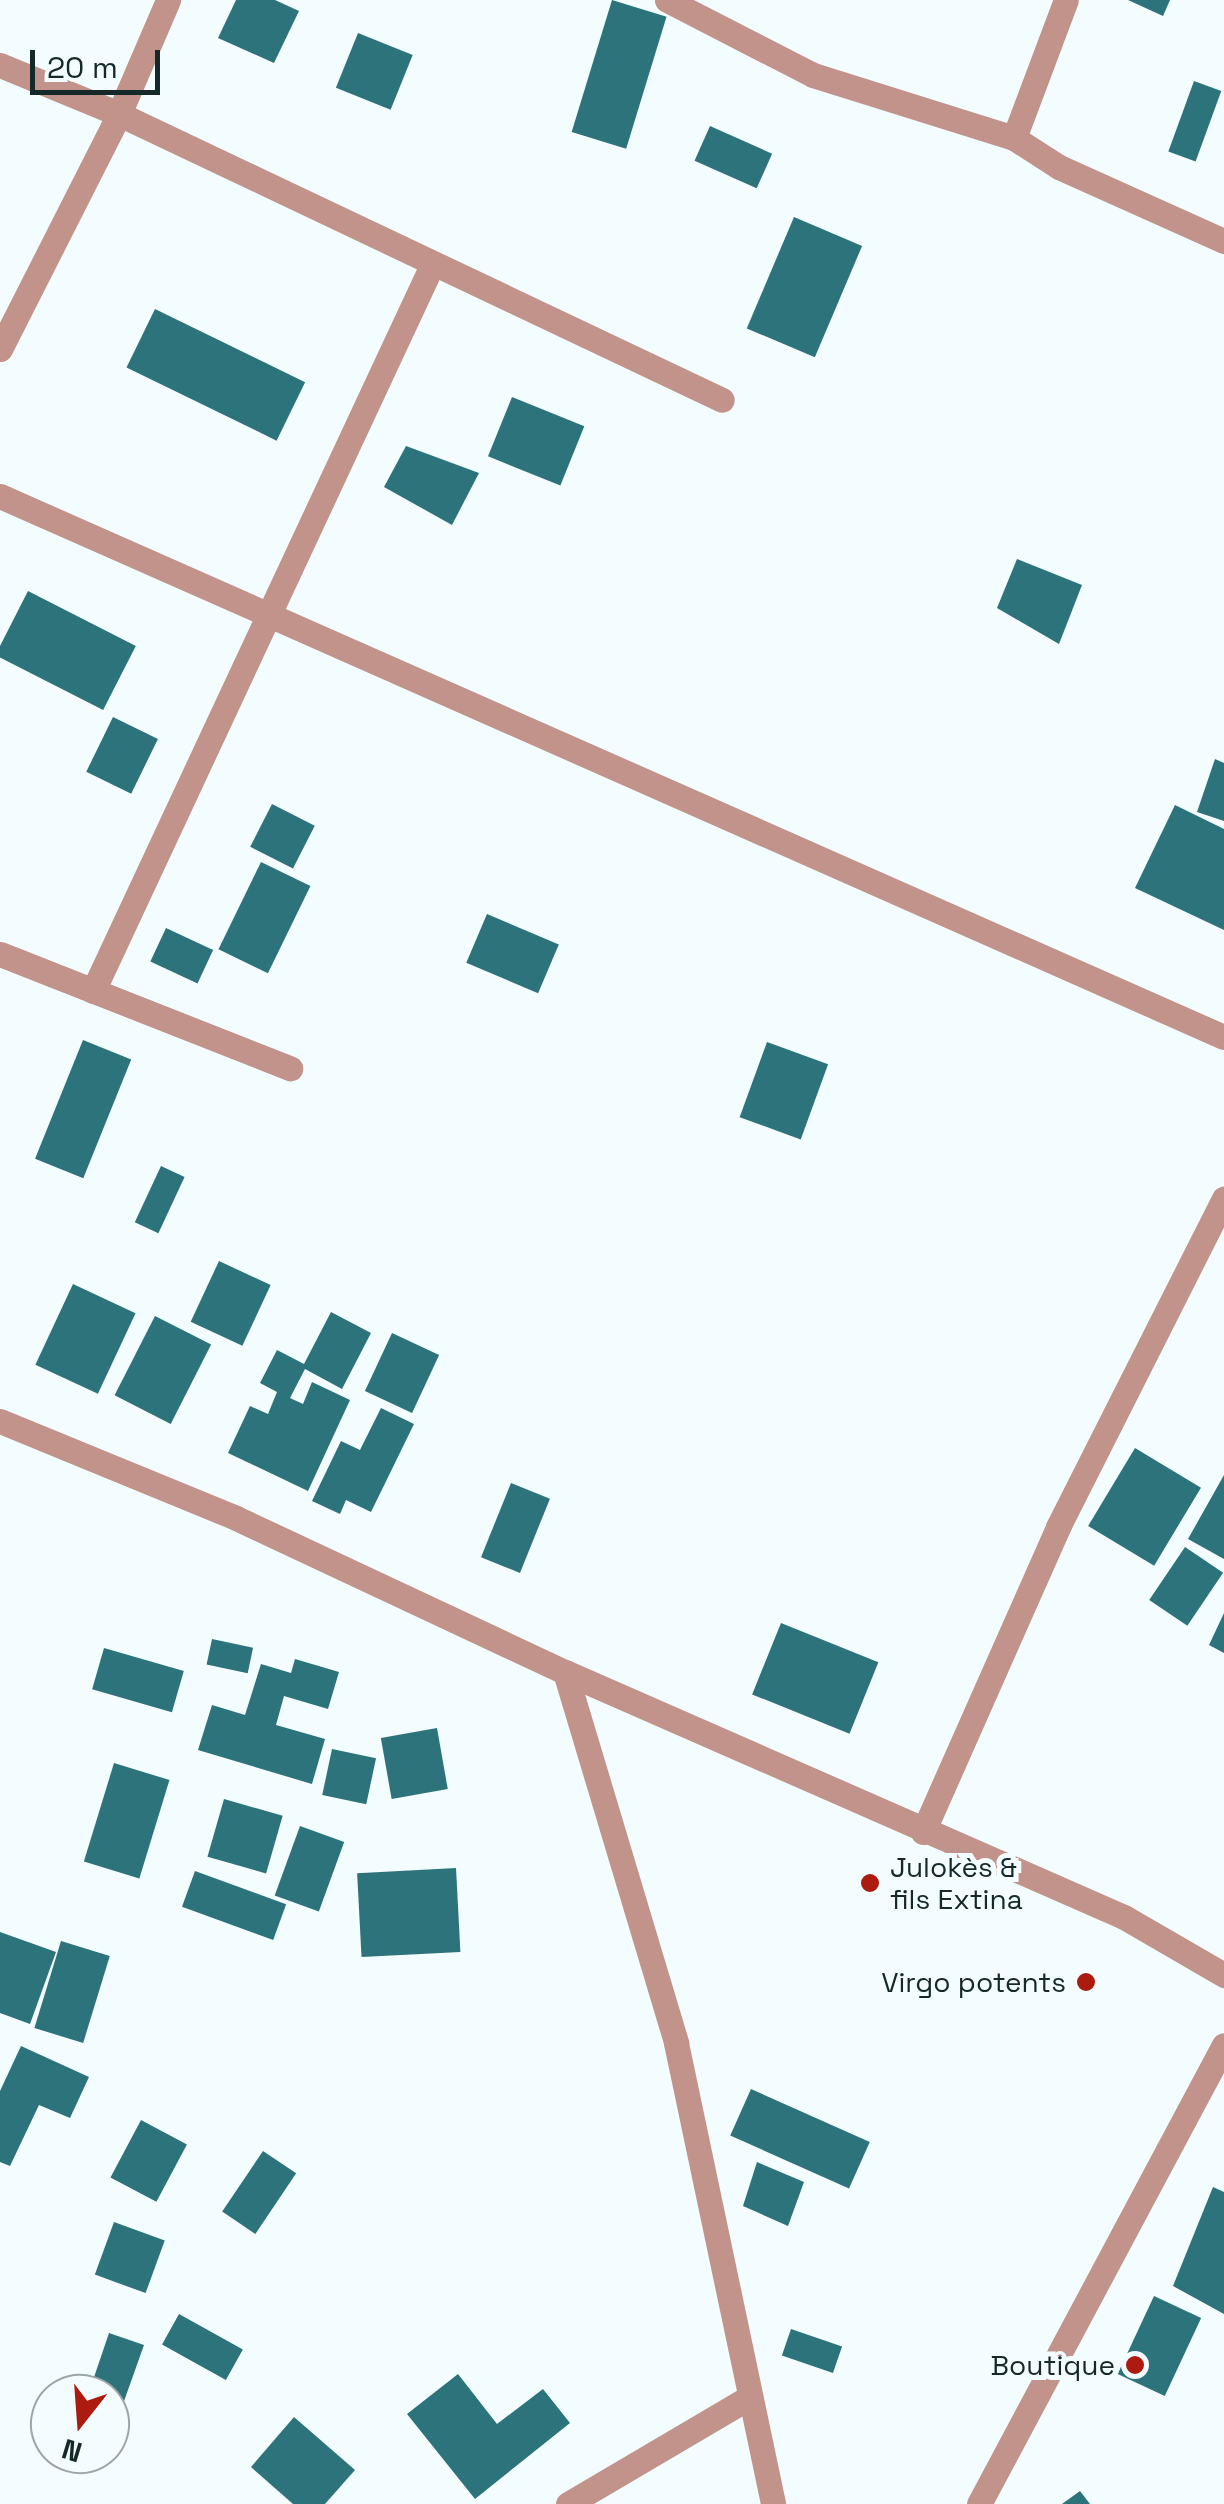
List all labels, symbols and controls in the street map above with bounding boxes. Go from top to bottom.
scale bar [35,30,165,92]
text: 20 m [47,48,118,87]
place label: Julokès & fils Extina [890,1850,1023,1916]
marker: Julokès & fils Extina [859,1872,881,1894]
place label: Virgo potents [881,1965,1066,1999]
marker: Virgo potents [1075,1971,1097,1993]
place label: Boutique [991,2348,1115,2382]
marker: Boutique [1124,2354,1146,2376]
north arrow [30,2374,130,2474]
text: N [58,2431,86,2471]

